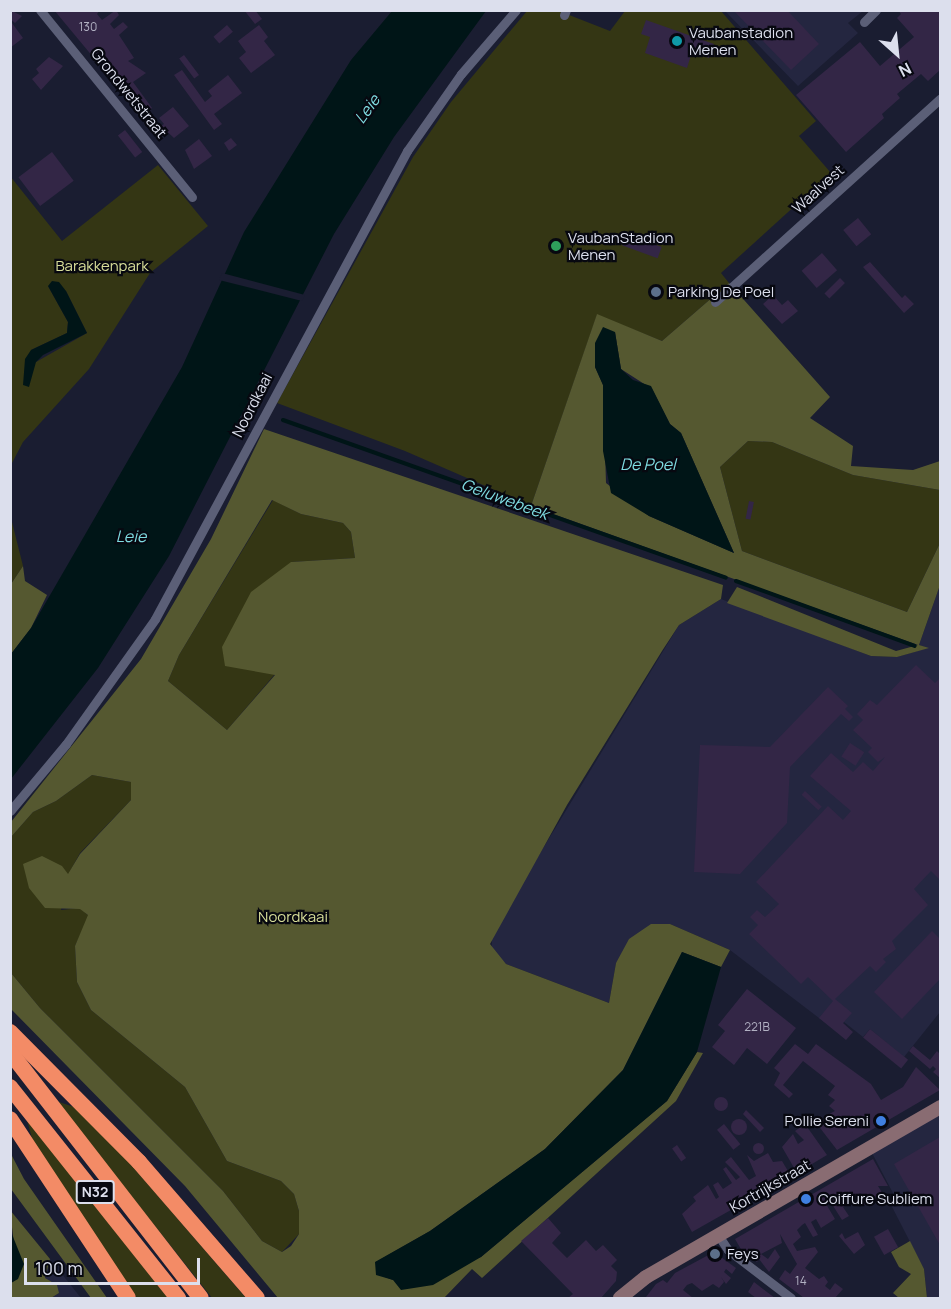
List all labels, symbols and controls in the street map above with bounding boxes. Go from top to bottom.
house number: 130 [79,20,97,34]
place label: Vaubanstadion Menen [689,23,793,58]
north arrow [867,24,927,84]
marker: Vaubanstadion Menen [670,34,684,48]
street label: Grondwetstraat [87,45,171,141]
text: N [895,58,915,82]
water label: Leie [350,91,384,127]
street label: Waalvest [788,161,848,217]
place label: VaubanStadion Menen [568,228,674,263]
marker: VaubanStadion Menen [549,239,563,253]
park label: Barakkenpark [55,257,149,275]
place label: Parking De Poel [668,283,774,301]
marker: Parking De Poel [649,285,663,299]
street label: Noordkaai [228,370,276,440]
water label: De Poel [620,454,676,474]
water label: Geluwebeek [459,474,551,524]
water label: Leie [116,526,146,546]
park label: Noordkaai [258,908,328,926]
house number: 221B [744,1020,770,1034]
place label: Pollie Sereni [785,1112,869,1130]
marker: Pollie Sereni [874,1114,888,1128]
street label: Kortrijkstraat [726,1156,814,1216]
road number: N32 [76,1181,115,1203]
place label: Coiffure Subliem [818,1190,932,1208]
marker: Coiffure Subliem [799,1192,813,1206]
place label: Feys [727,1245,759,1263]
scale bar [27,1246,202,1284]
marker: Feys [708,1247,722,1261]
text: 100 m [35,1256,83,1280]
house number: 14 [795,1274,807,1288]

